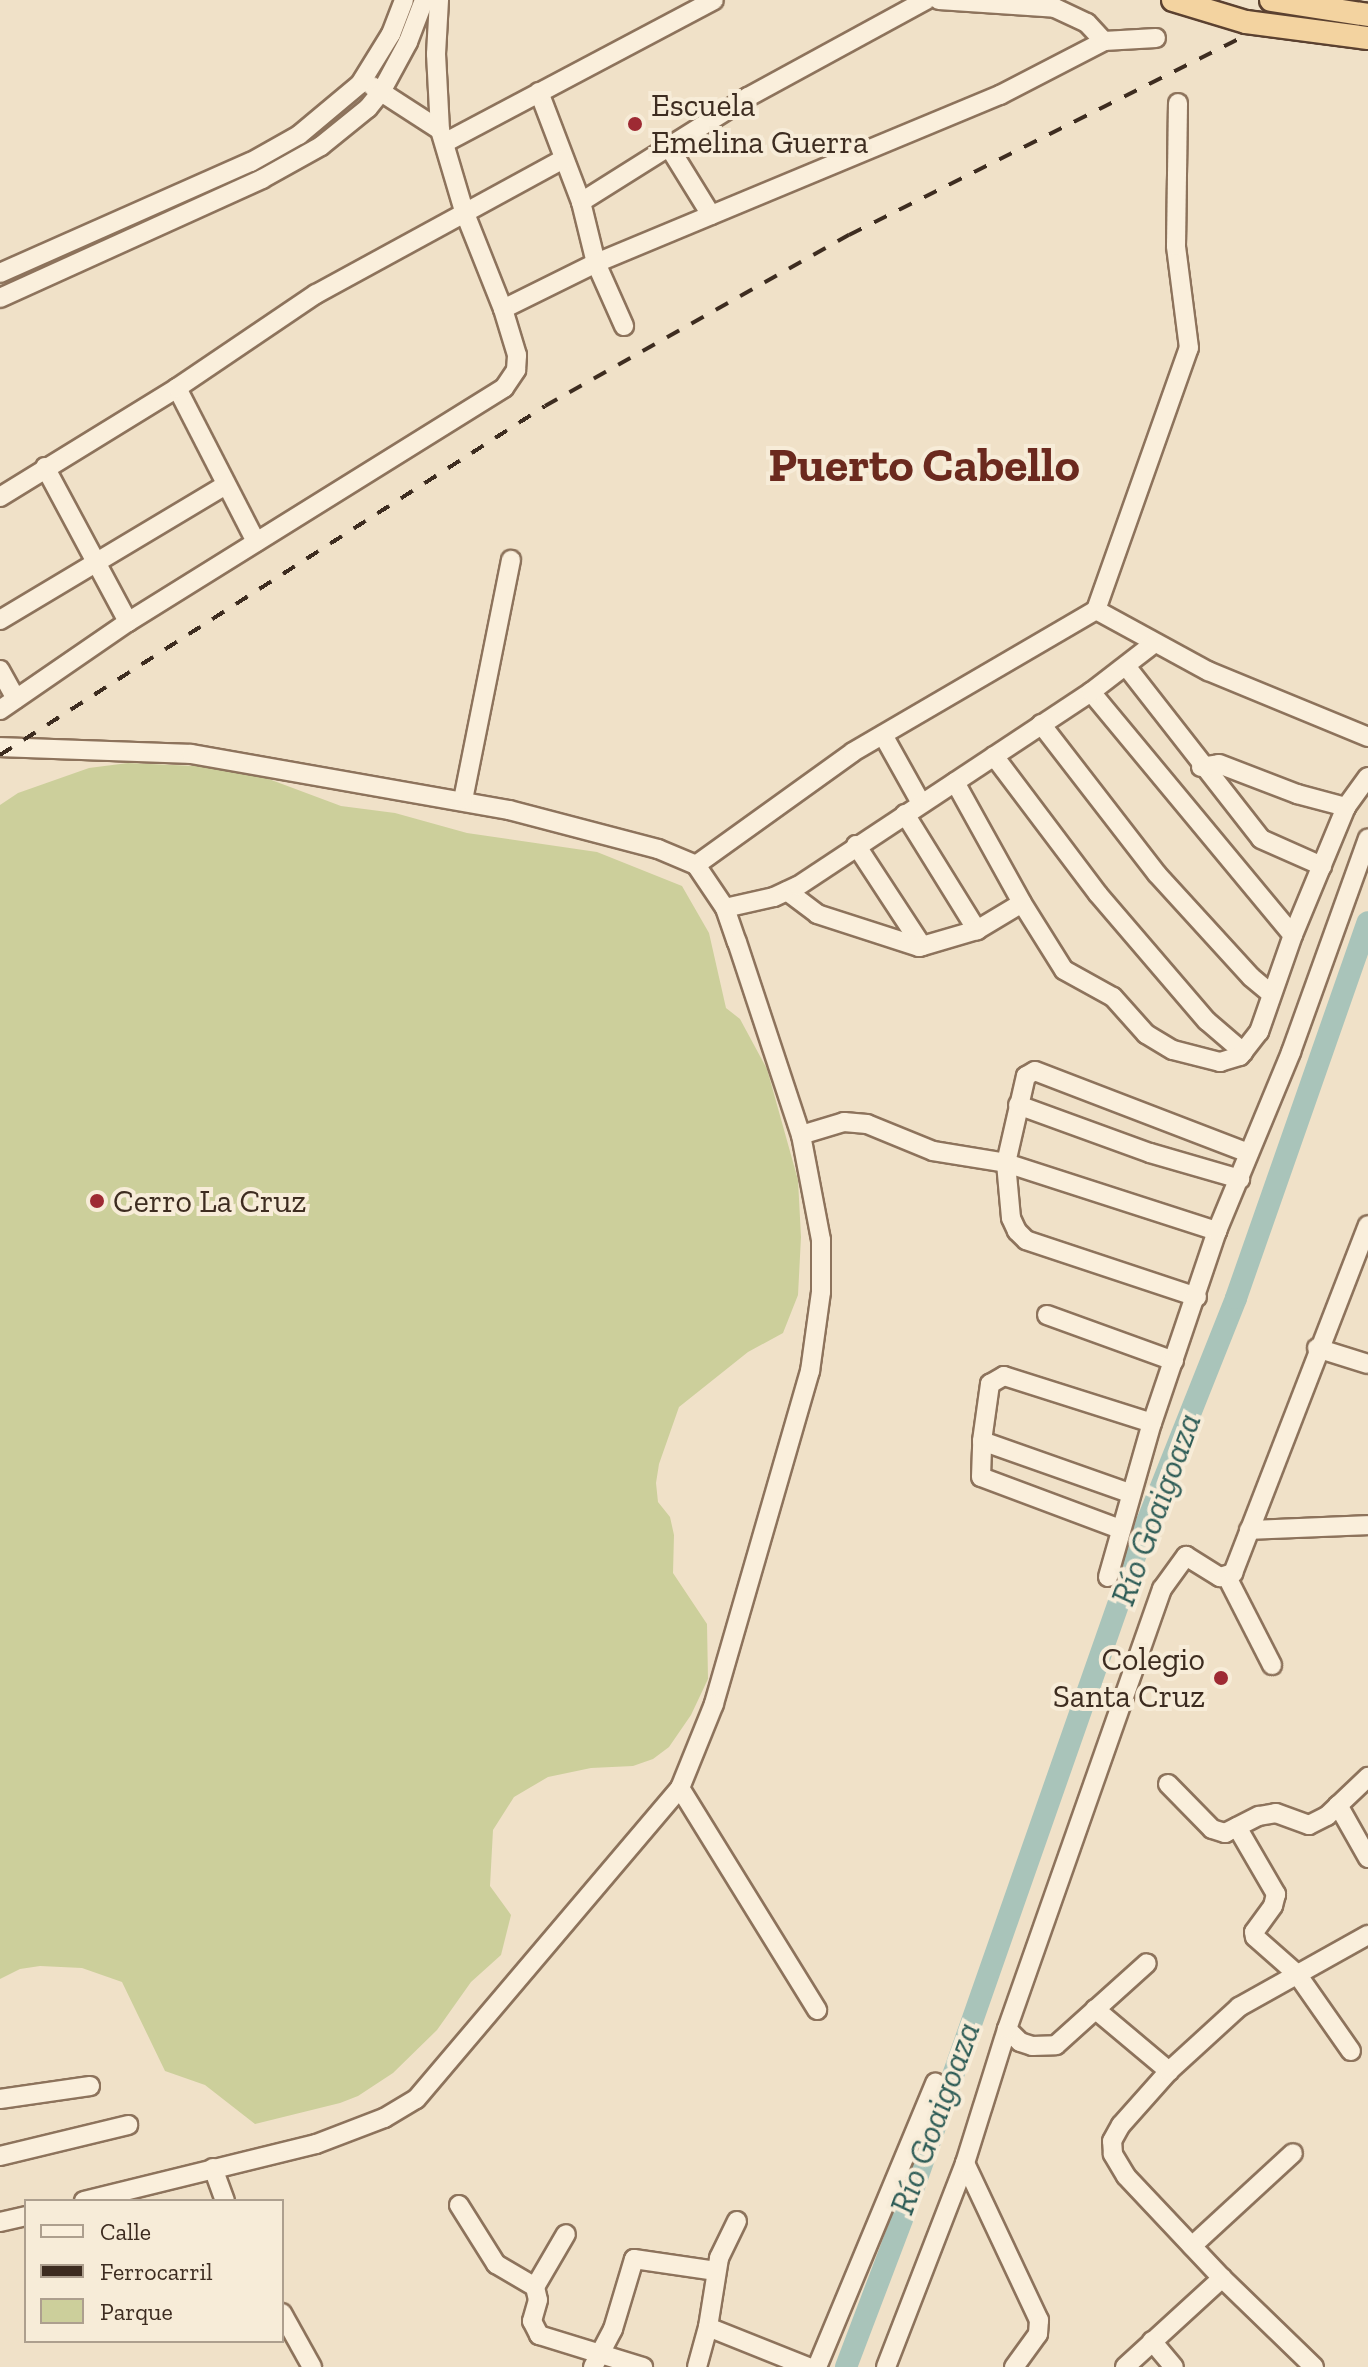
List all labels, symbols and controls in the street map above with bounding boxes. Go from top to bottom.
place label: Escuela Emelina Guerra [651,87,868,162]
marker: Escuela Emelina Guerra [626,115,644,133]
district label: Puerto Cabello [768,436,1080,494]
place label: Cerro La Cruz [113,1182,306,1220]
marker: Cerro La Cruz [88,1192,106,1210]
water label: Río Goaigoaza [1102,1407,1210,1611]
place label: Colegio Santa Cruz [1053,1641,1205,1716]
marker: Colegio Santa Cruz [1212,1669,1230,1687]
water label: Río Goaigoaza [881,2016,989,2220]
legend [24,2199,284,2343]
text: Calle [100,2217,151,2246]
text: Ferrocarril [100,2257,213,2286]
text: Parque [100,2297,173,2326]

